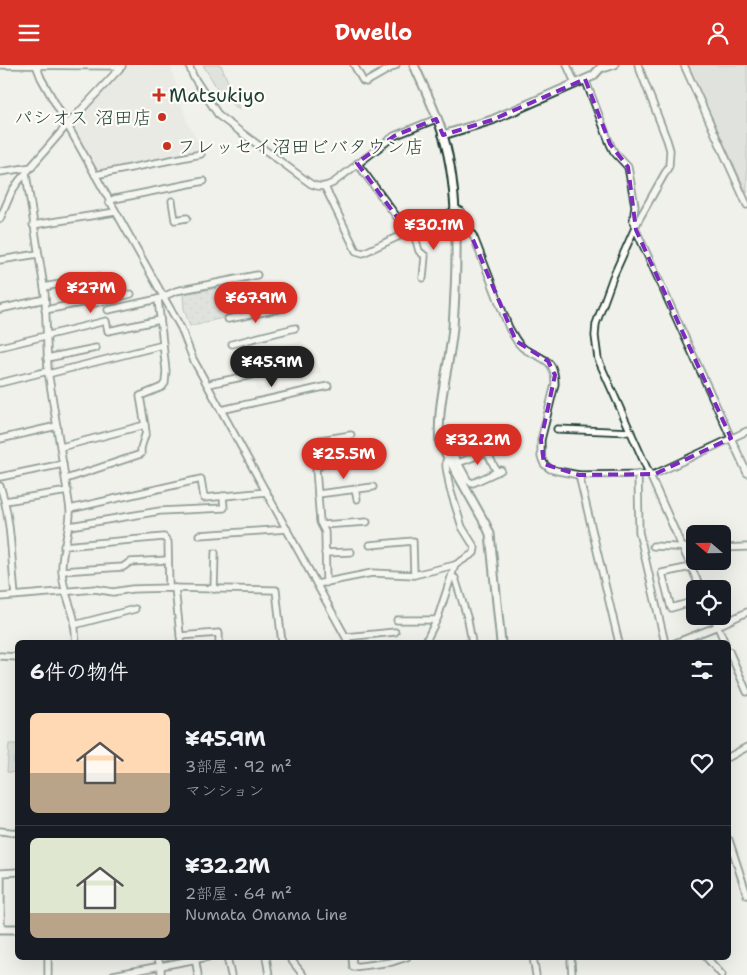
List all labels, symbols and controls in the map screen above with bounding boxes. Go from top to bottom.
text: Dwello [335,18,412,47]
icon: menu [15,19,43,47]
icon: person [704,19,732,47]
place label: Matsukiyo [169,83,265,108]
marker: Matsukiyo [153,89,165,101]
place label: パシオス 沼田店 [14,105,152,130]
marker: パシオス 沼田店 [156,111,168,123]
place label: フレッセイ沼田ビバタウン店 [177,134,424,159]
marker: フレッセイ沼田ビバタウン店 [161,140,173,152]
pin: ¥30.1M [393,209,475,251]
text: ¥30.1M [404,214,464,235]
pin: ¥27M [61,271,121,314]
text: ¥27M [66,277,116,298]
pin: ¥67.9M [215,281,297,324]
text: ¥67.9M [225,287,287,308]
pin: ¥45.9M [231,345,313,388]
text: ¥45.9M [241,351,303,372]
pin: ¥32.2M [437,423,519,466]
text: ¥32.2M [446,429,510,450]
pin: ¥25.5M [303,437,385,480]
text: ¥25.5M [313,443,375,464]
north arrow [686,525,731,570]
map controls [686,525,731,625]
button: locate [686,580,731,625]
icon: filters [688,656,716,684]
text: 6件の物件 [30,658,129,686]
text: ¥45.9M [185,725,266,753]
icon: home [70,733,130,793]
icon: heart [688,749,716,777]
text: 3部屋 · 92 m² [185,756,292,777]
text: マンション [185,780,264,801]
text: ¥32.2M [185,852,270,880]
icon: home [70,858,130,918]
icon: heart [688,874,716,902]
text: 2部屋 · 64 m² [185,883,292,904]
text: Numata Omama Line [185,904,348,925]

